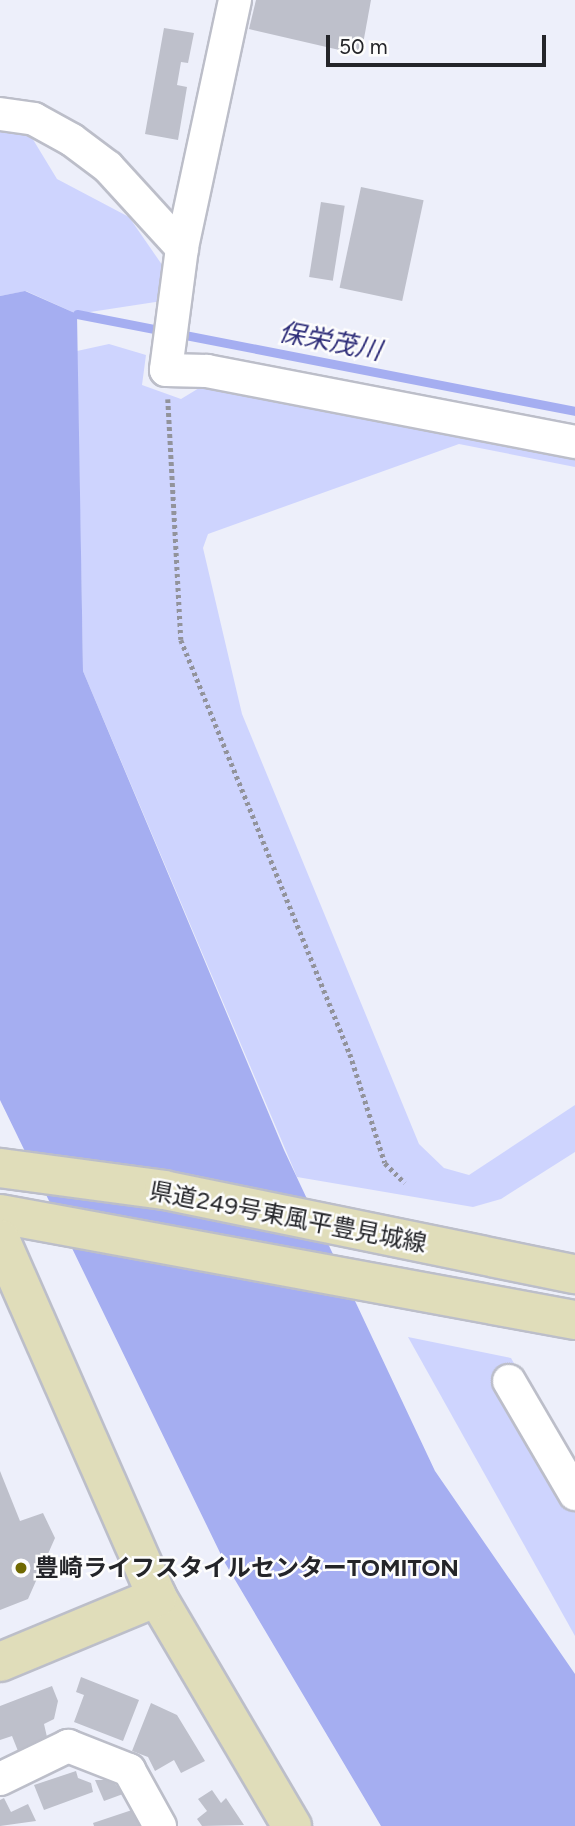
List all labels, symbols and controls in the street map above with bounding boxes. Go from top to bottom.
scale bar [330,21,550,65]
text: 50 m [339,34,388,59]
water label: 保栄茂川 [276,317,384,367]
street label: 県道249号東風平豊見城線 [147,1176,429,1258]
place label: 豊崎ライフスタイルセンターTOMITON [35,1554,459,1582]
marker: 豊崎ライフスタイルセンターTOMITON [13,1560,29,1576]

